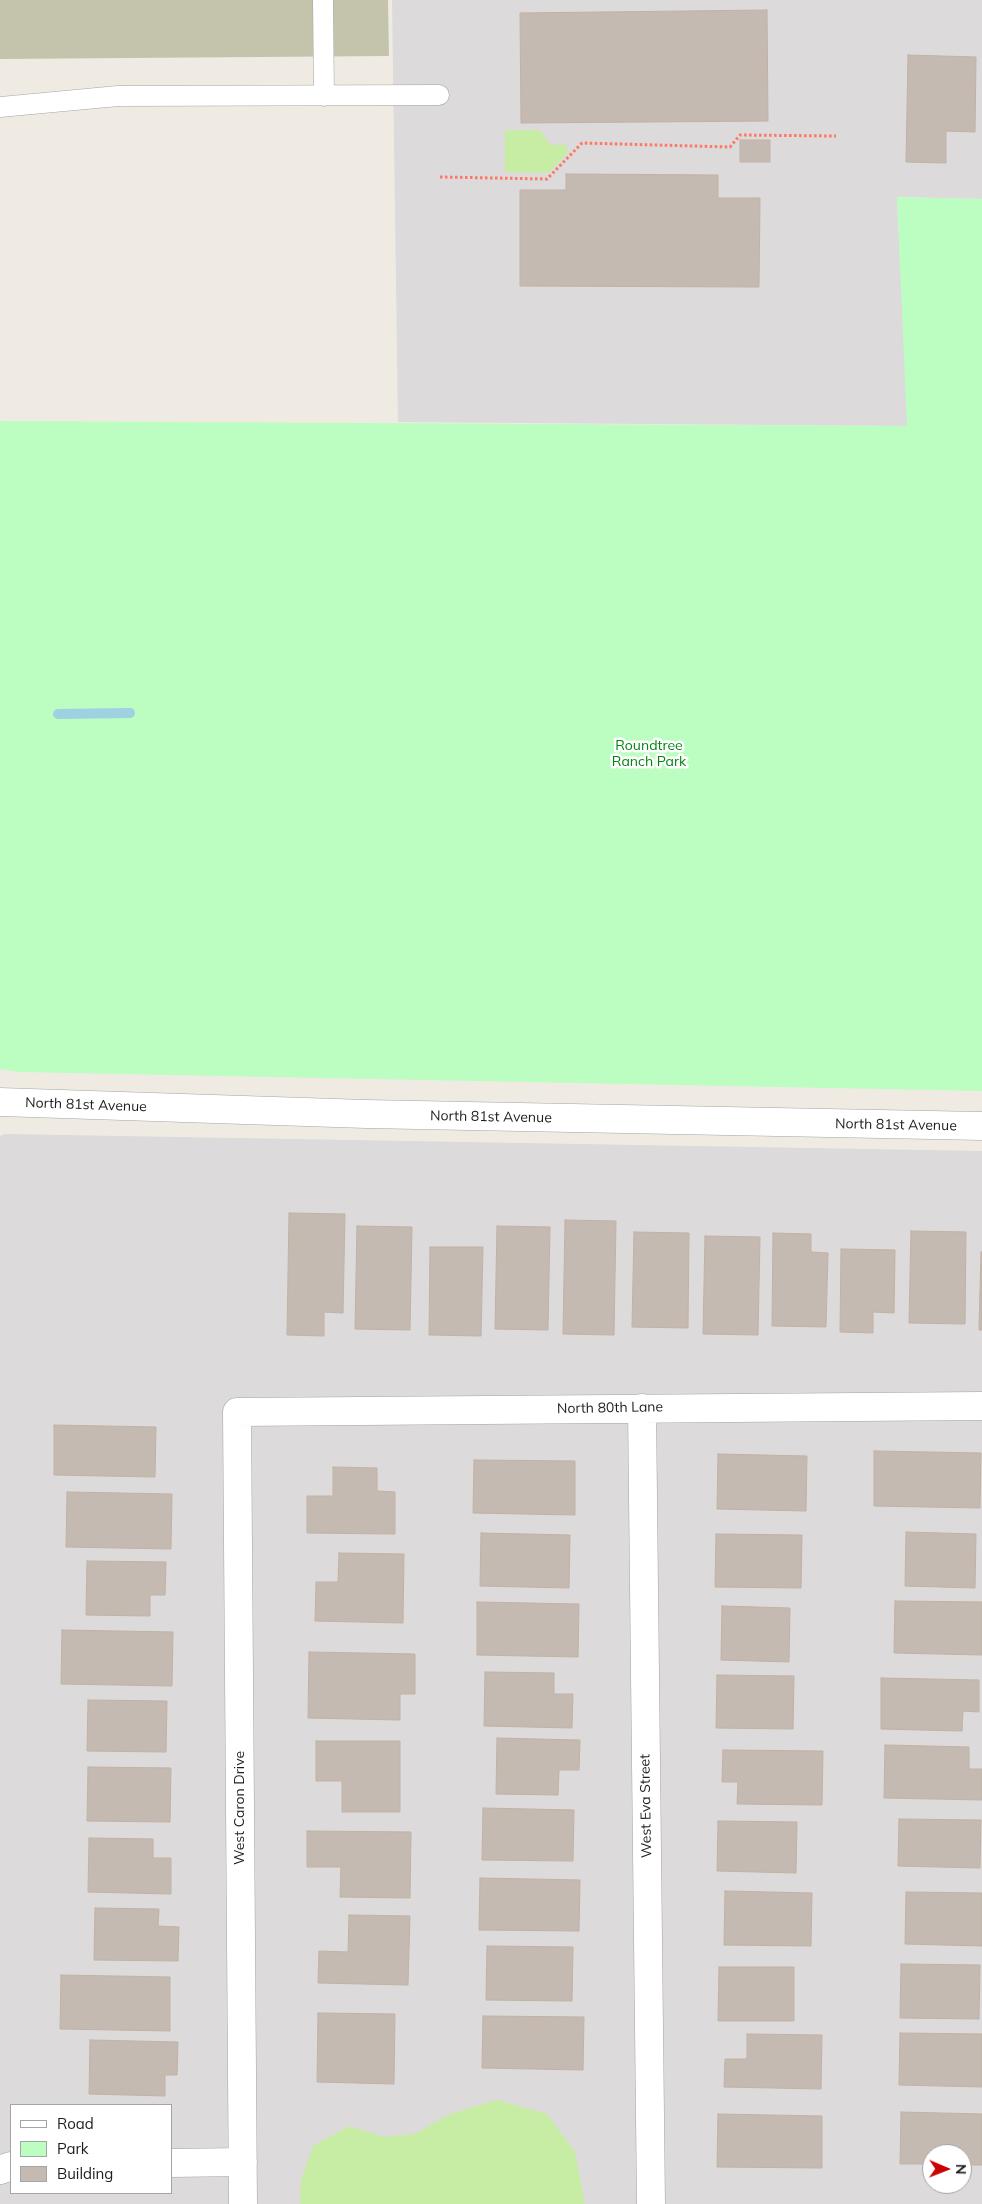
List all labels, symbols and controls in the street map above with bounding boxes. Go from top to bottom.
park label: Roundtree Ranch Park [612,738,686,770]
street label: North 81st Avenue [25,1094,147,1116]
street label: North 81st Avenue [430,1108,552,1126]
street label: North 81st Avenue [835,1116,957,1134]
street label: North 80th Lane [557,1399,663,1417]
street label: West Caron Drive [232,1751,248,1865]
street label: West Eva Street [637,1754,655,1858]
legend [10,2104,172,2194]
text: Road [57,2114,94,2133]
text: Park [57,2139,89,2158]
north arrow [922,2144,972,2194]
text: Building [57,2164,113,2183]
text: N [952,2164,970,2175]

